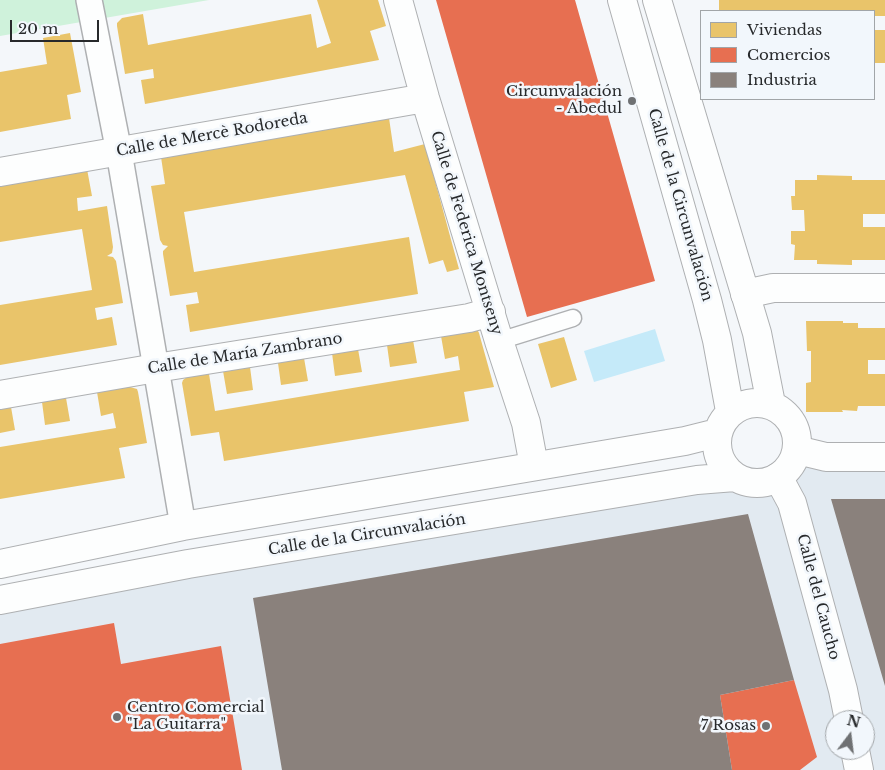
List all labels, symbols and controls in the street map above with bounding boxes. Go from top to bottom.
scale bar [12,10,101,42]
legend [700,10,875,100]
text: 20 m [18,19,58,38]
text: Viviendas [747,20,822,39]
text: Comercios [747,45,830,64]
text: Industria [747,70,817,89]
place label: Circunvalación - Abedul [506,83,622,118]
marker: Circunvalación - Abedul [626,95,638,107]
street label: Calle de la Circunvalación [644,107,716,303]
street label: Calle de Mercè Rodoreda [115,109,309,161]
street label: Calle de Federica Montseny [426,129,506,337]
street label: Calle de María Zambrano [146,330,344,378]
street label: Calle de la Circunvalación [267,511,467,559]
street label: Calle del Caucho [793,532,843,662]
place label: Centro Comercial "La Guitarra" [127,699,265,734]
north arrow [825,710,875,760]
marker: Centro Comercial "La Guitarra" [111,711,123,723]
text: N [845,711,862,732]
place label: 7 Rosas [701,717,756,735]
marker: 7 Rosas [760,720,772,732]

